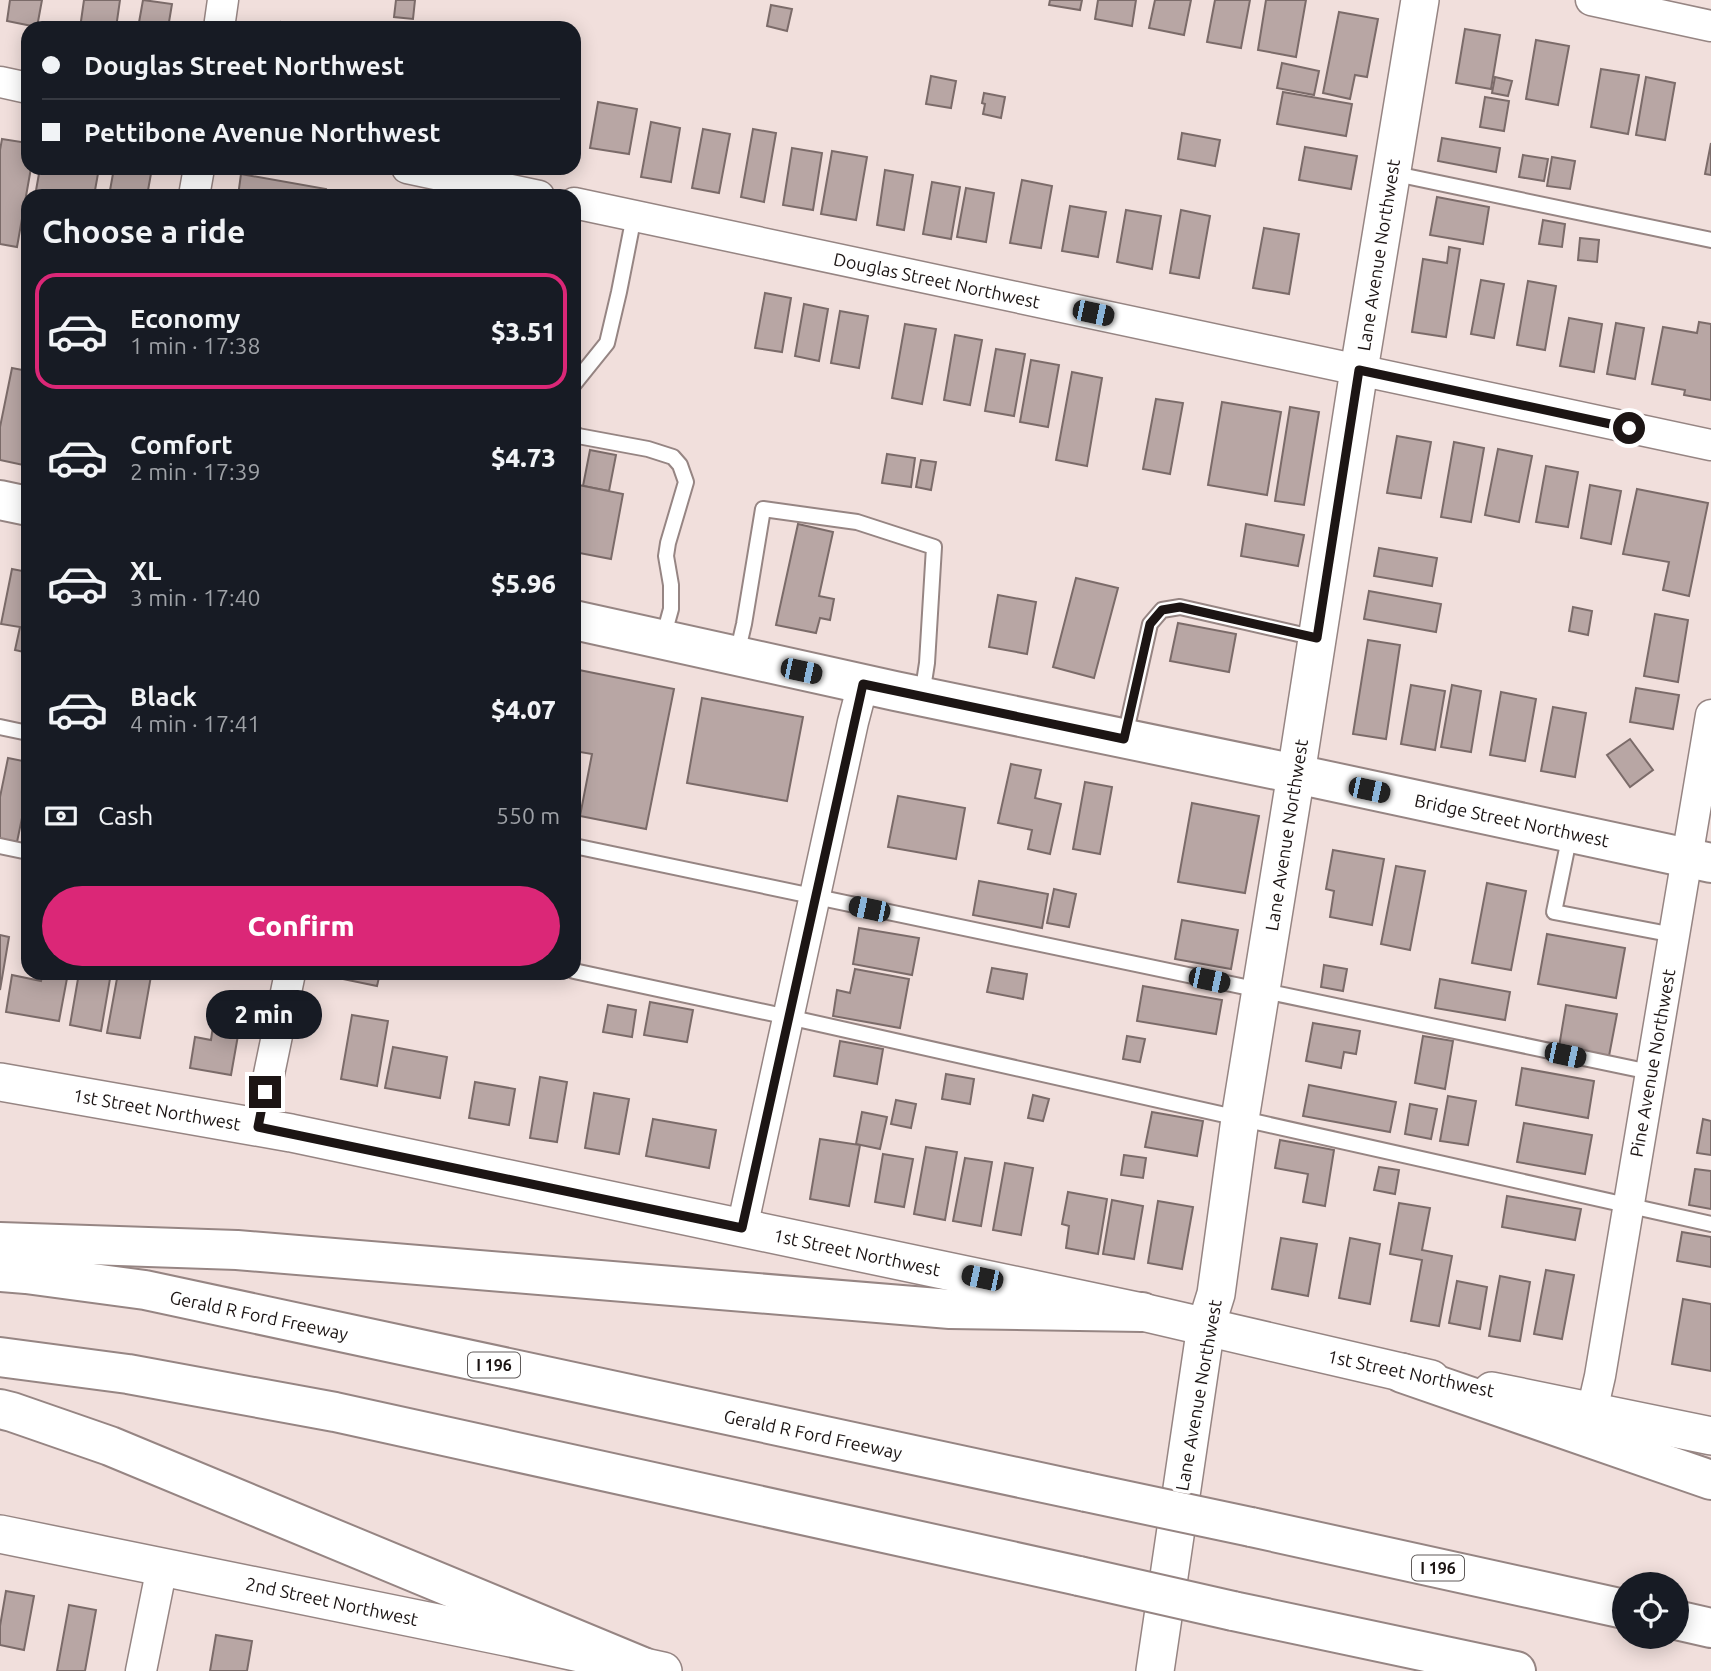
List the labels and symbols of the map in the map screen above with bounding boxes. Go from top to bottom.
street label: Lane Avenue Northwest [1353,158,1403,352]
street label: Douglas Street Northwest [832,248,1042,312]
car [1071,298,1116,328]
route start [1613,412,1645,444]
car [779,656,824,686]
street label: Lane Avenue Northwest [1261,738,1311,932]
car [1347,775,1392,805]
street label: Bridge Street Northwest [1413,790,1611,850]
car [847,894,892,924]
car [1187,965,1232,995]
street label: Pine Avenue Northwest [1626,967,1678,1159]
callout: 2 min [207,990,323,1040]
car [1543,1040,1588,1070]
route end [249,1076,281,1108]
street label: 1st Street Northwest [72,1084,242,1134]
street label: 1st Street Northwest [772,1225,942,1279]
car [960,1263,1005,1293]
street label: Gerald R Ford Freeway [168,1286,350,1344]
street label: Lane Avenue Northwest [1171,1298,1225,1492]
street label: 1st Street Northwest [1326,1346,1496,1400]
road number: I 196 [468,1352,520,1378]
street label: Gerald R Ford Freeway [722,1405,904,1463]
road number: I 196 [1412,1556,1464,1580]
street label: 2nd Street Northwest [244,1573,420,1629]

